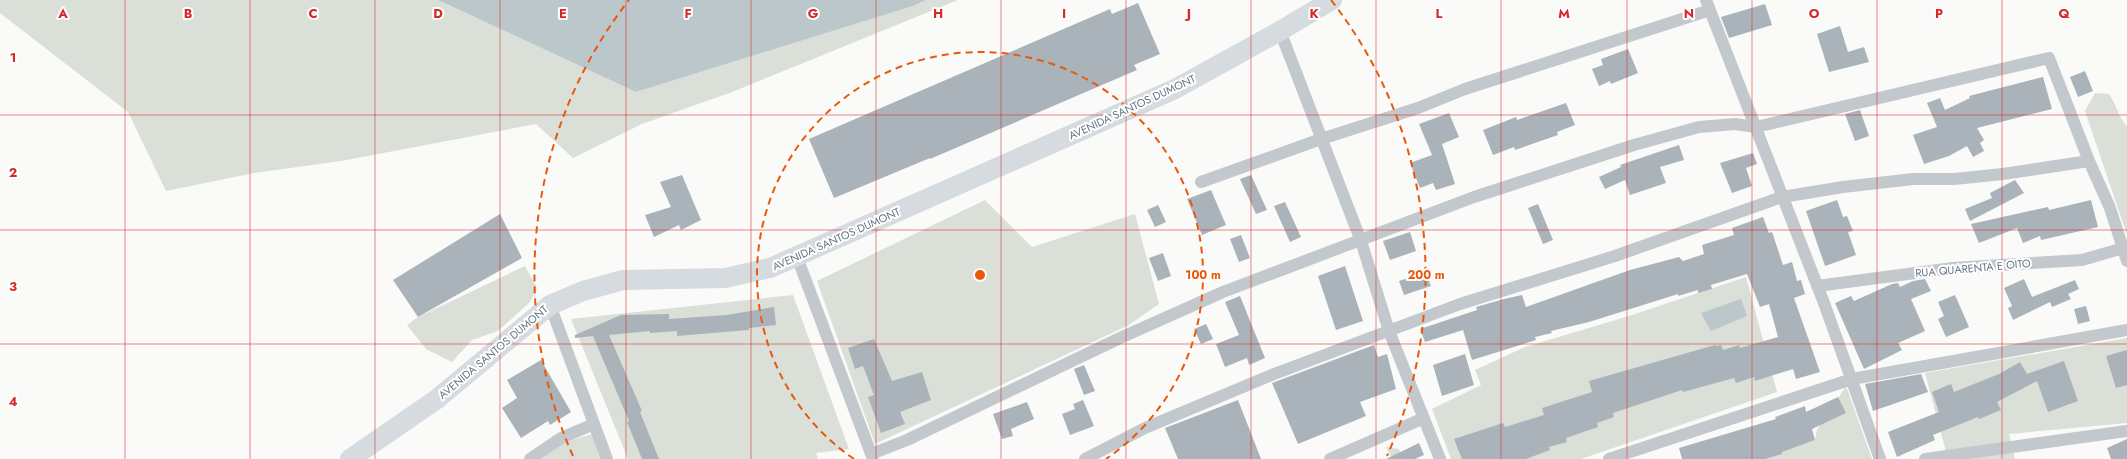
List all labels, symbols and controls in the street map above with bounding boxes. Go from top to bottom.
text: A [57,4,68,23]
text: B [184,4,193,23]
text: C [308,4,318,23]
text: D [433,4,443,23]
text: E [559,4,567,23]
text: F [684,4,692,23]
text: G [808,4,819,23]
text: H [933,4,943,23]
text: I [1062,4,1066,23]
text: J [1184,4,1191,23]
text: K [1309,4,1319,23]
text: L [1436,4,1443,23]
text: M [1558,4,1570,23]
text: N [1684,4,1694,23]
text: O [1809,4,1820,23]
text: P [1935,4,1943,23]
text: Q [2058,4,2070,23]
text: 1 [10,48,16,67]
street label: AVENIDA SANTOS DUMONT [1066,71,1198,143]
text: 2 [9,163,17,182]
street label: AVENIDA SANTOS DUMONT [770,204,902,274]
street label: RUA QUARENTA E OITO [1915,255,2032,281]
text: 100 m [1185,266,1221,284]
text: 200 m [1407,266,1445,284]
centre of rings [973,268,987,282]
text: 3 [9,277,17,296]
street label: AVENIDA SANTOS DUMONT [435,301,551,403]
text: 4 [8,392,18,411]

